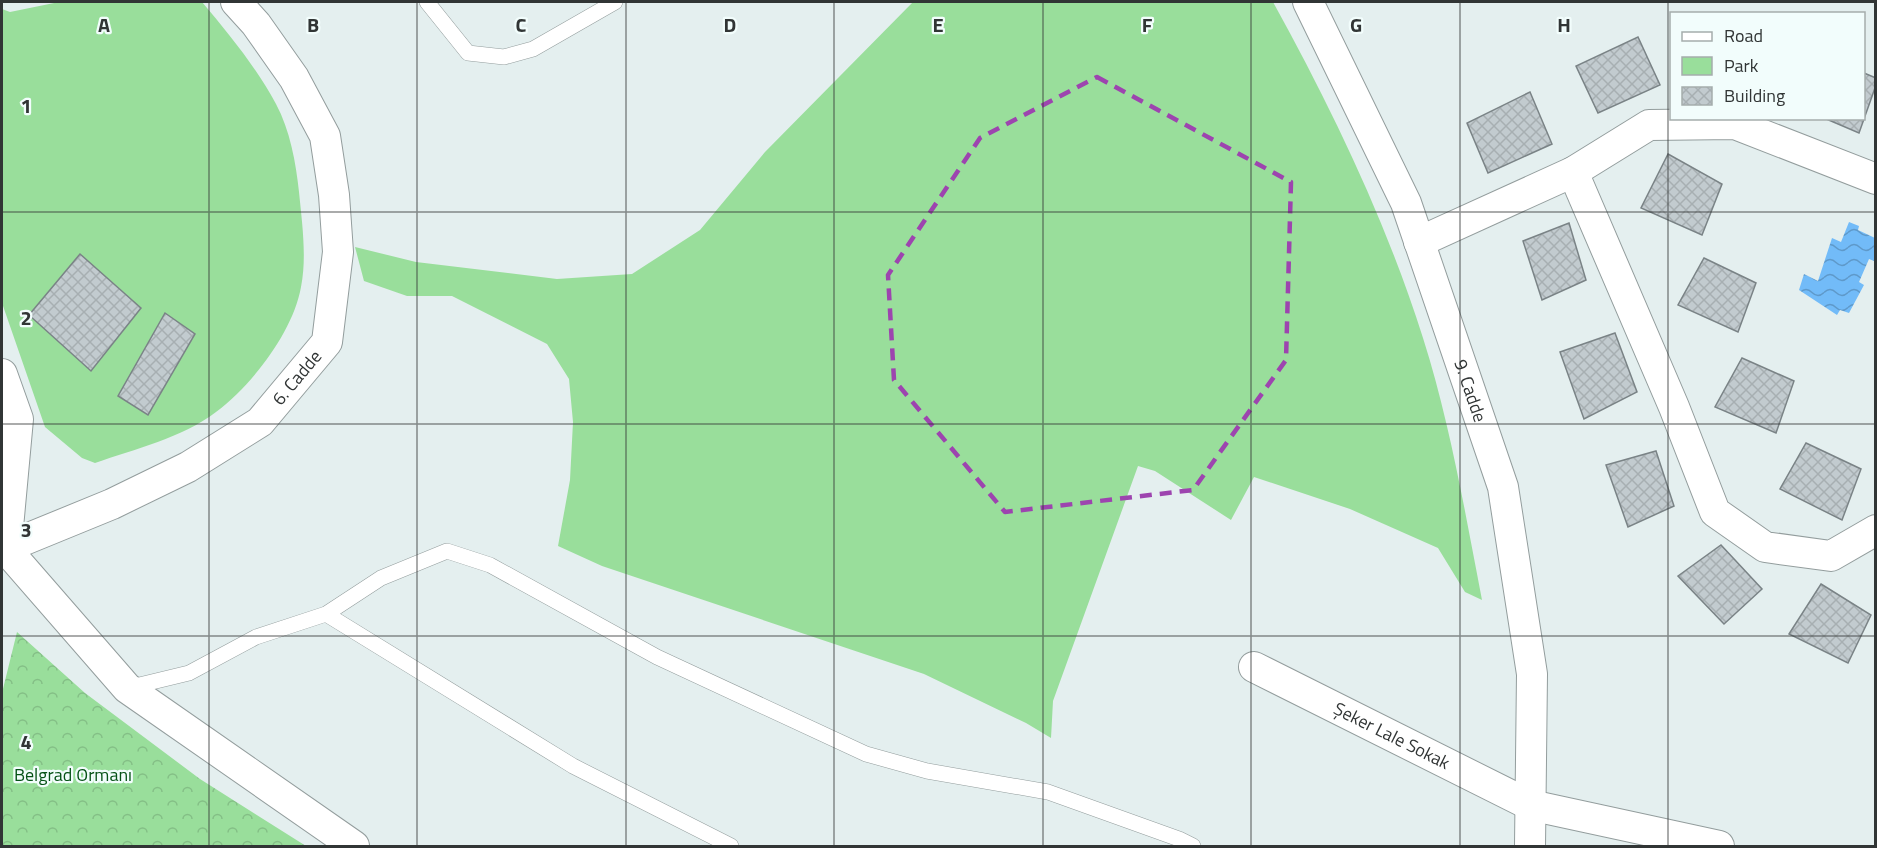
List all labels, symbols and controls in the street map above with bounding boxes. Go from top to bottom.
text: A [98,9,110,40]
text: B [307,9,319,40]
text: C [516,9,527,40]
text: D [724,9,736,40]
text: E [932,9,944,40]
text: F [1142,9,1153,40]
text: G [1350,9,1362,40]
text: H [1557,9,1571,40]
legend [1670,12,1865,120]
text: Road [1724,22,1763,49]
text: Park [1724,52,1759,79]
text: Building [1724,82,1785,109]
text: 1 [20,90,32,121]
text: 2 [20,302,32,333]
street label: 6. Cadde [265,344,328,411]
street label: 9. Cadde [1447,355,1494,426]
text: 3 [20,514,32,545]
street label: Şeker Lale Sokak [1329,695,1455,776]
text: 4 [20,726,32,757]
park label: Belgrad Ormanı [14,761,132,788]

